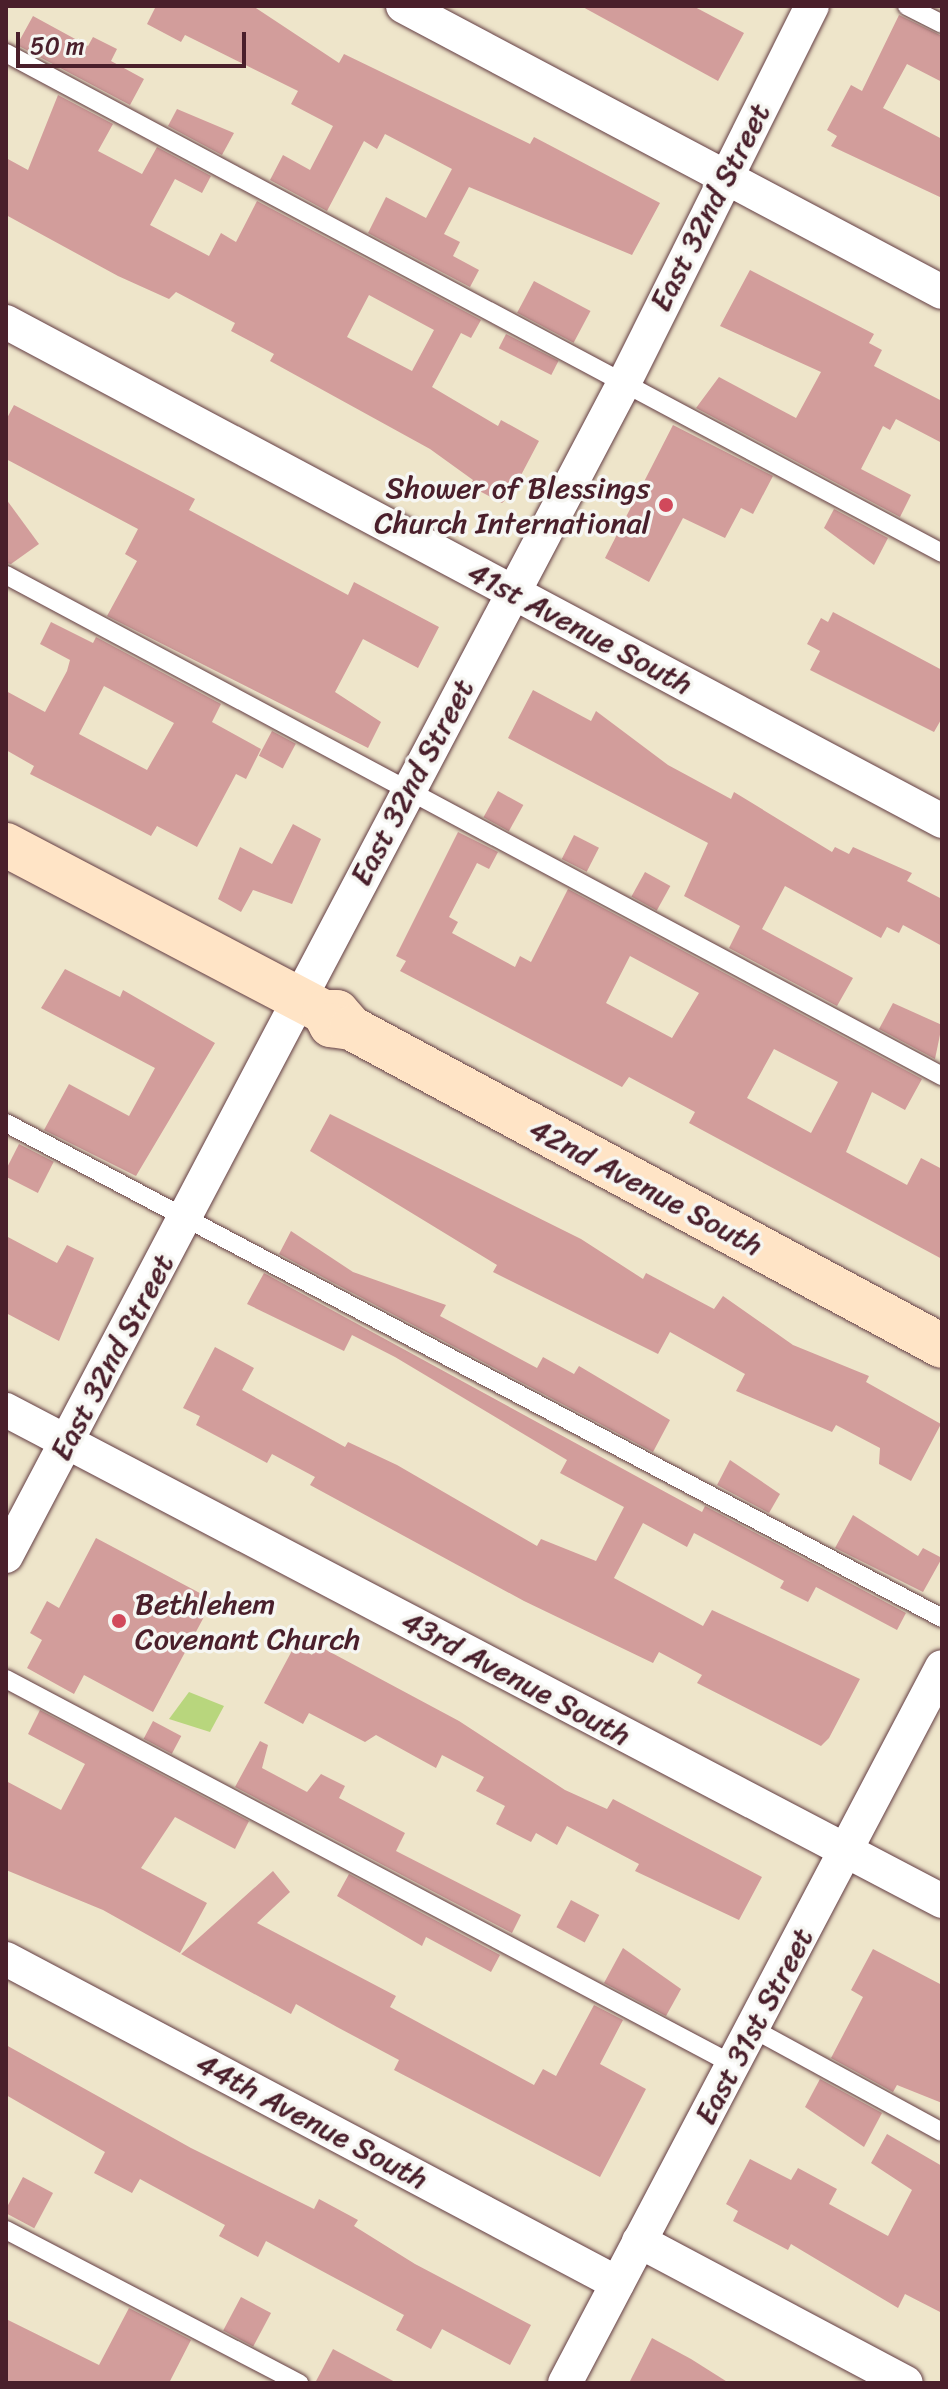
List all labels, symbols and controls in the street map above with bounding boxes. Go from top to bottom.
scale bar [20,16,250,66]
text: 50 m [30,25,85,67]
street label: East 32nd Street [642,98,778,316]
place label: Shower of Blessings Church International [372,470,650,540]
marker: Shower of Blessings Church International [657,496,675,514]
street label: 41st Avenue South [462,554,698,702]
street label: East 32nd Street [343,673,481,891]
street label: 42nd Avenue South [523,1110,769,1264]
street label: East 32nd Street [43,1248,181,1466]
place label: Bethlehem Covenant Church [135,1586,360,1656]
street label: 43rd Avenue South [396,1603,636,1753]
marker: Bethlehem Covenant Church [110,1612,128,1630]
street label: East 31st Street [687,1921,821,2131]
street label: 44th Avenue South [190,2045,434,2197]

